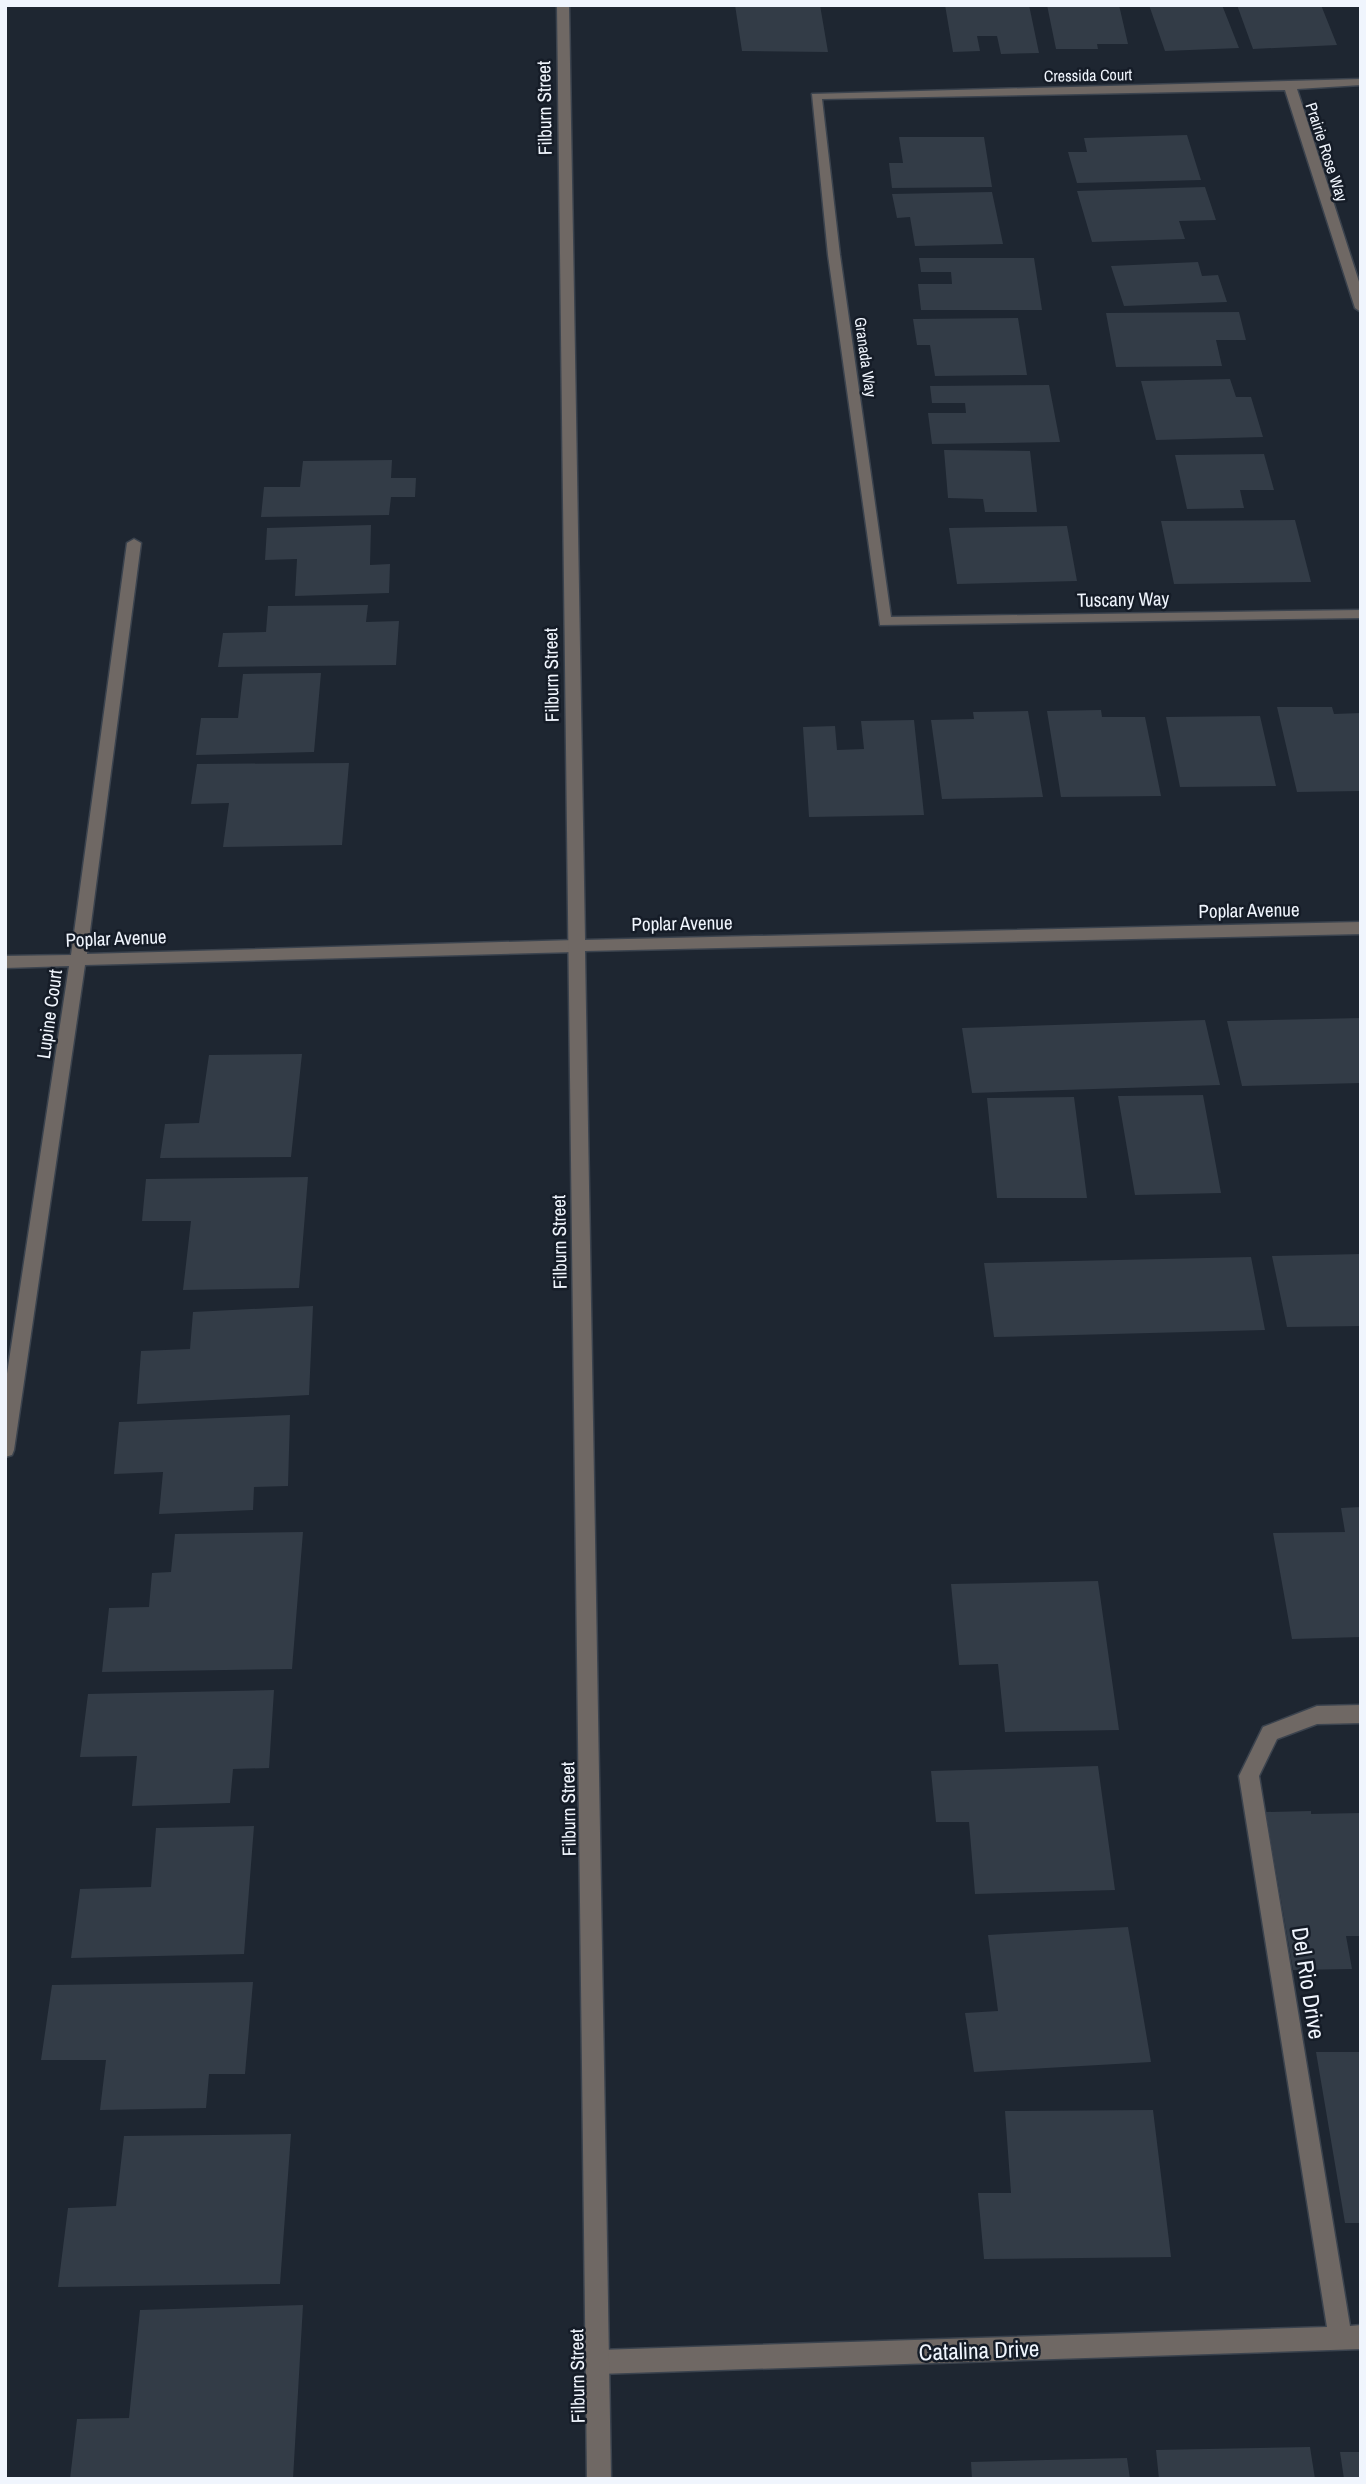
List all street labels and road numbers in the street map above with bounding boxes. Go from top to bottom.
street label: Filburn Street [530,60,558,155]
street label: Cressida Court [1044,63,1133,87]
street label: Prairie Rose Way [1301,100,1354,205]
street label: Granada Way [850,316,883,399]
street label: Tuscany Way [1077,585,1170,613]
street label: Filburn Street [537,627,565,722]
street label: Poplar Avenue [1198,896,1300,924]
street label: Poplar Avenue [631,909,733,937]
street label: Poplar Avenue [65,923,167,953]
street label: Lupine Court [30,967,68,1060]
street label: Filburn Street [545,1194,573,1289]
street label: Filburn Street [554,1761,582,1856]
street label: Del Rio Drive [1285,1925,1333,2041]
street label: Filburn Street [563,2328,591,2423]
street label: Catalina Drive [918,2332,1040,2368]

